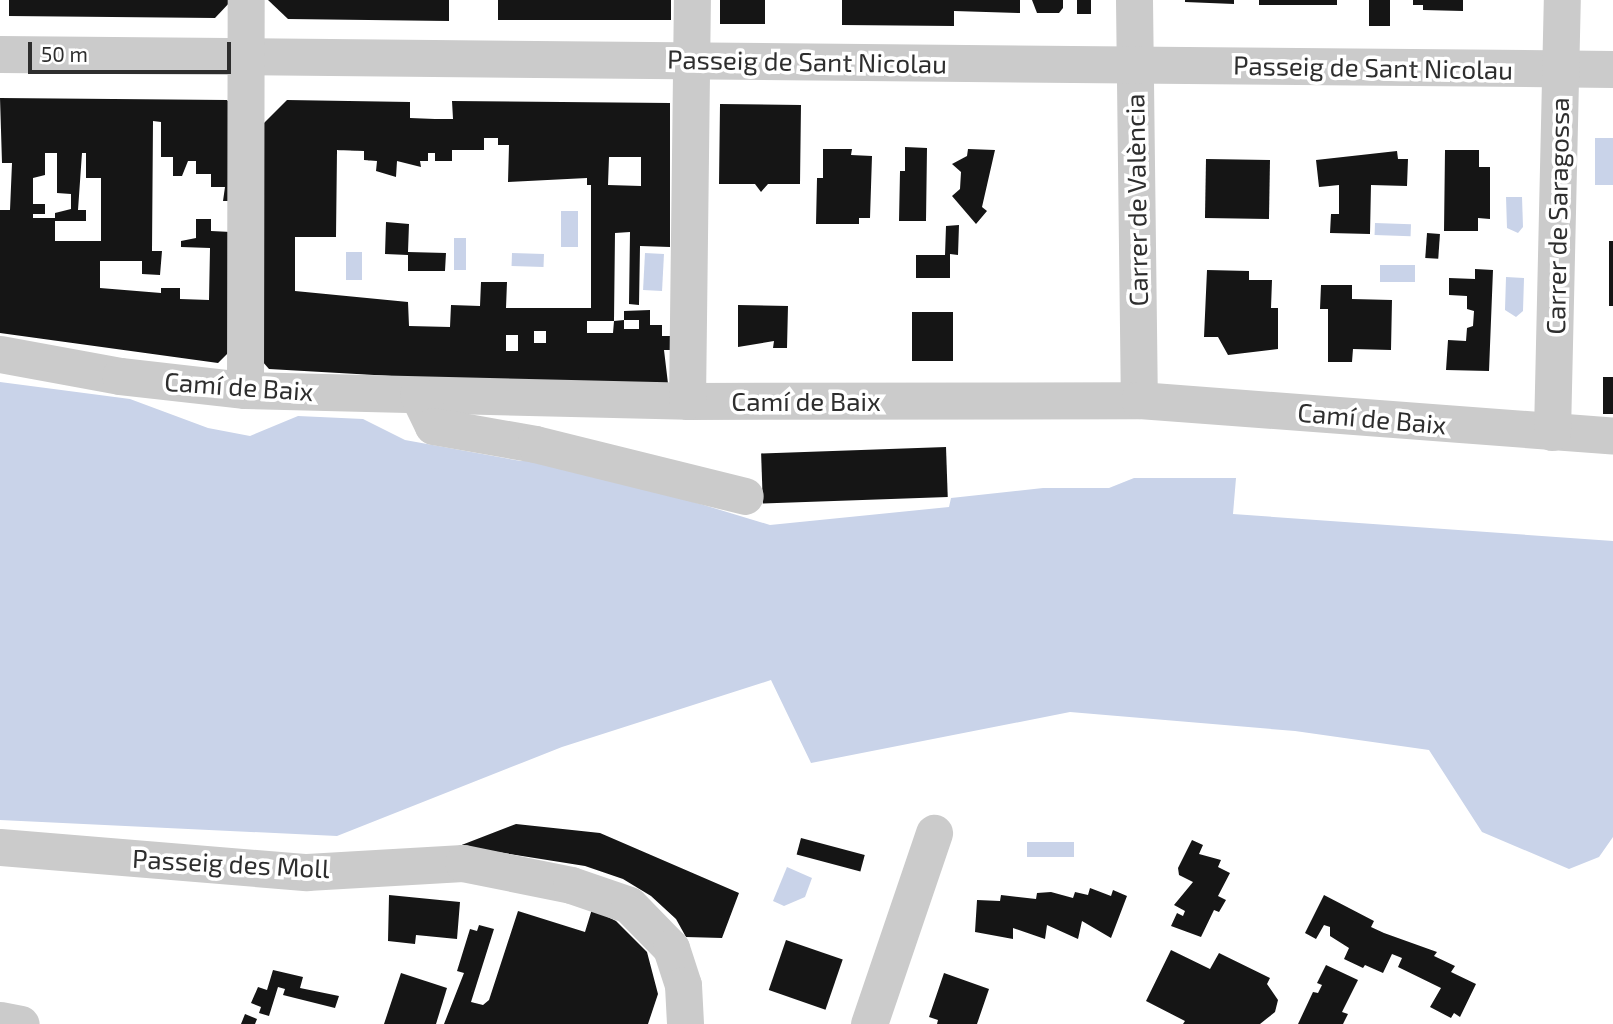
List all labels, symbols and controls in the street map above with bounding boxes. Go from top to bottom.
scale bar [32,28,234,72]
text: 50 m [41,41,88,66]
street label: Passeig de Sant Nicolau [667,43,947,79]
street label: Passeig de Sant Nicolau [1233,49,1513,85]
street label: Carrer de València [1119,93,1153,307]
street label: Carrer de Saragossa [1539,97,1575,335]
street label: Camí de Baix [163,365,315,407]
street label: Camí de Baix [731,385,881,417]
street label: Camí de Baix [1296,396,1448,440]
street label: Passeig des Moll [132,842,330,884]

